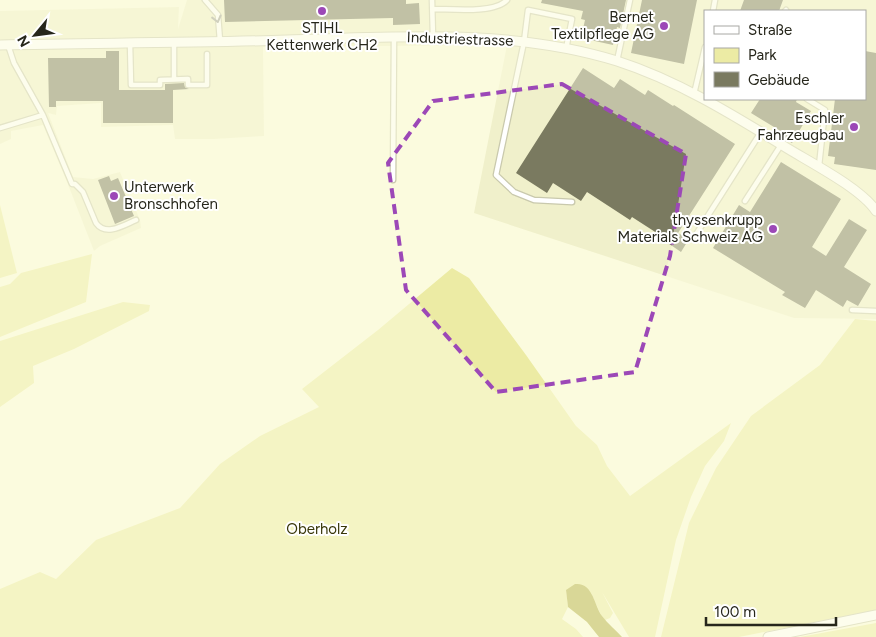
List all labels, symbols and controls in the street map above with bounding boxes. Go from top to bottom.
marker: STIHL Kettenwerk CH2 [316,5,328,17]
place label: Bernet Textilpflege AG [551,8,654,43]
north arrow [10,10,60,60]
legend [704,10,866,100]
one-way arrow [211,15,222,23]
place label: STIHL Kettenwerk CH2 [266,19,378,54]
marker: Bernet Textilpflege AG [658,20,670,32]
text: Straße [748,21,792,39]
street label: Industriestrasse [406,28,514,50]
text: N [14,32,34,50]
text: Park [748,46,777,64]
text: Gebäude [748,71,809,89]
place label: Eschler Fahrzeugbau [757,109,844,144]
marker: Eschler Fahrzeugbau [848,121,860,133]
place label: Unterwerk Bronschhofen [124,178,218,213]
marker: Unterwerk Bronschhofen [108,190,120,202]
place label: thyssenkrupp Materials Schweiz AG [618,211,763,246]
marker: thyssenkrupp Materials Schweiz AG [767,223,779,235]
park label: Oberholz [286,520,348,538]
scale bar [706,594,836,626]
text: 100 m [714,603,756,621]

